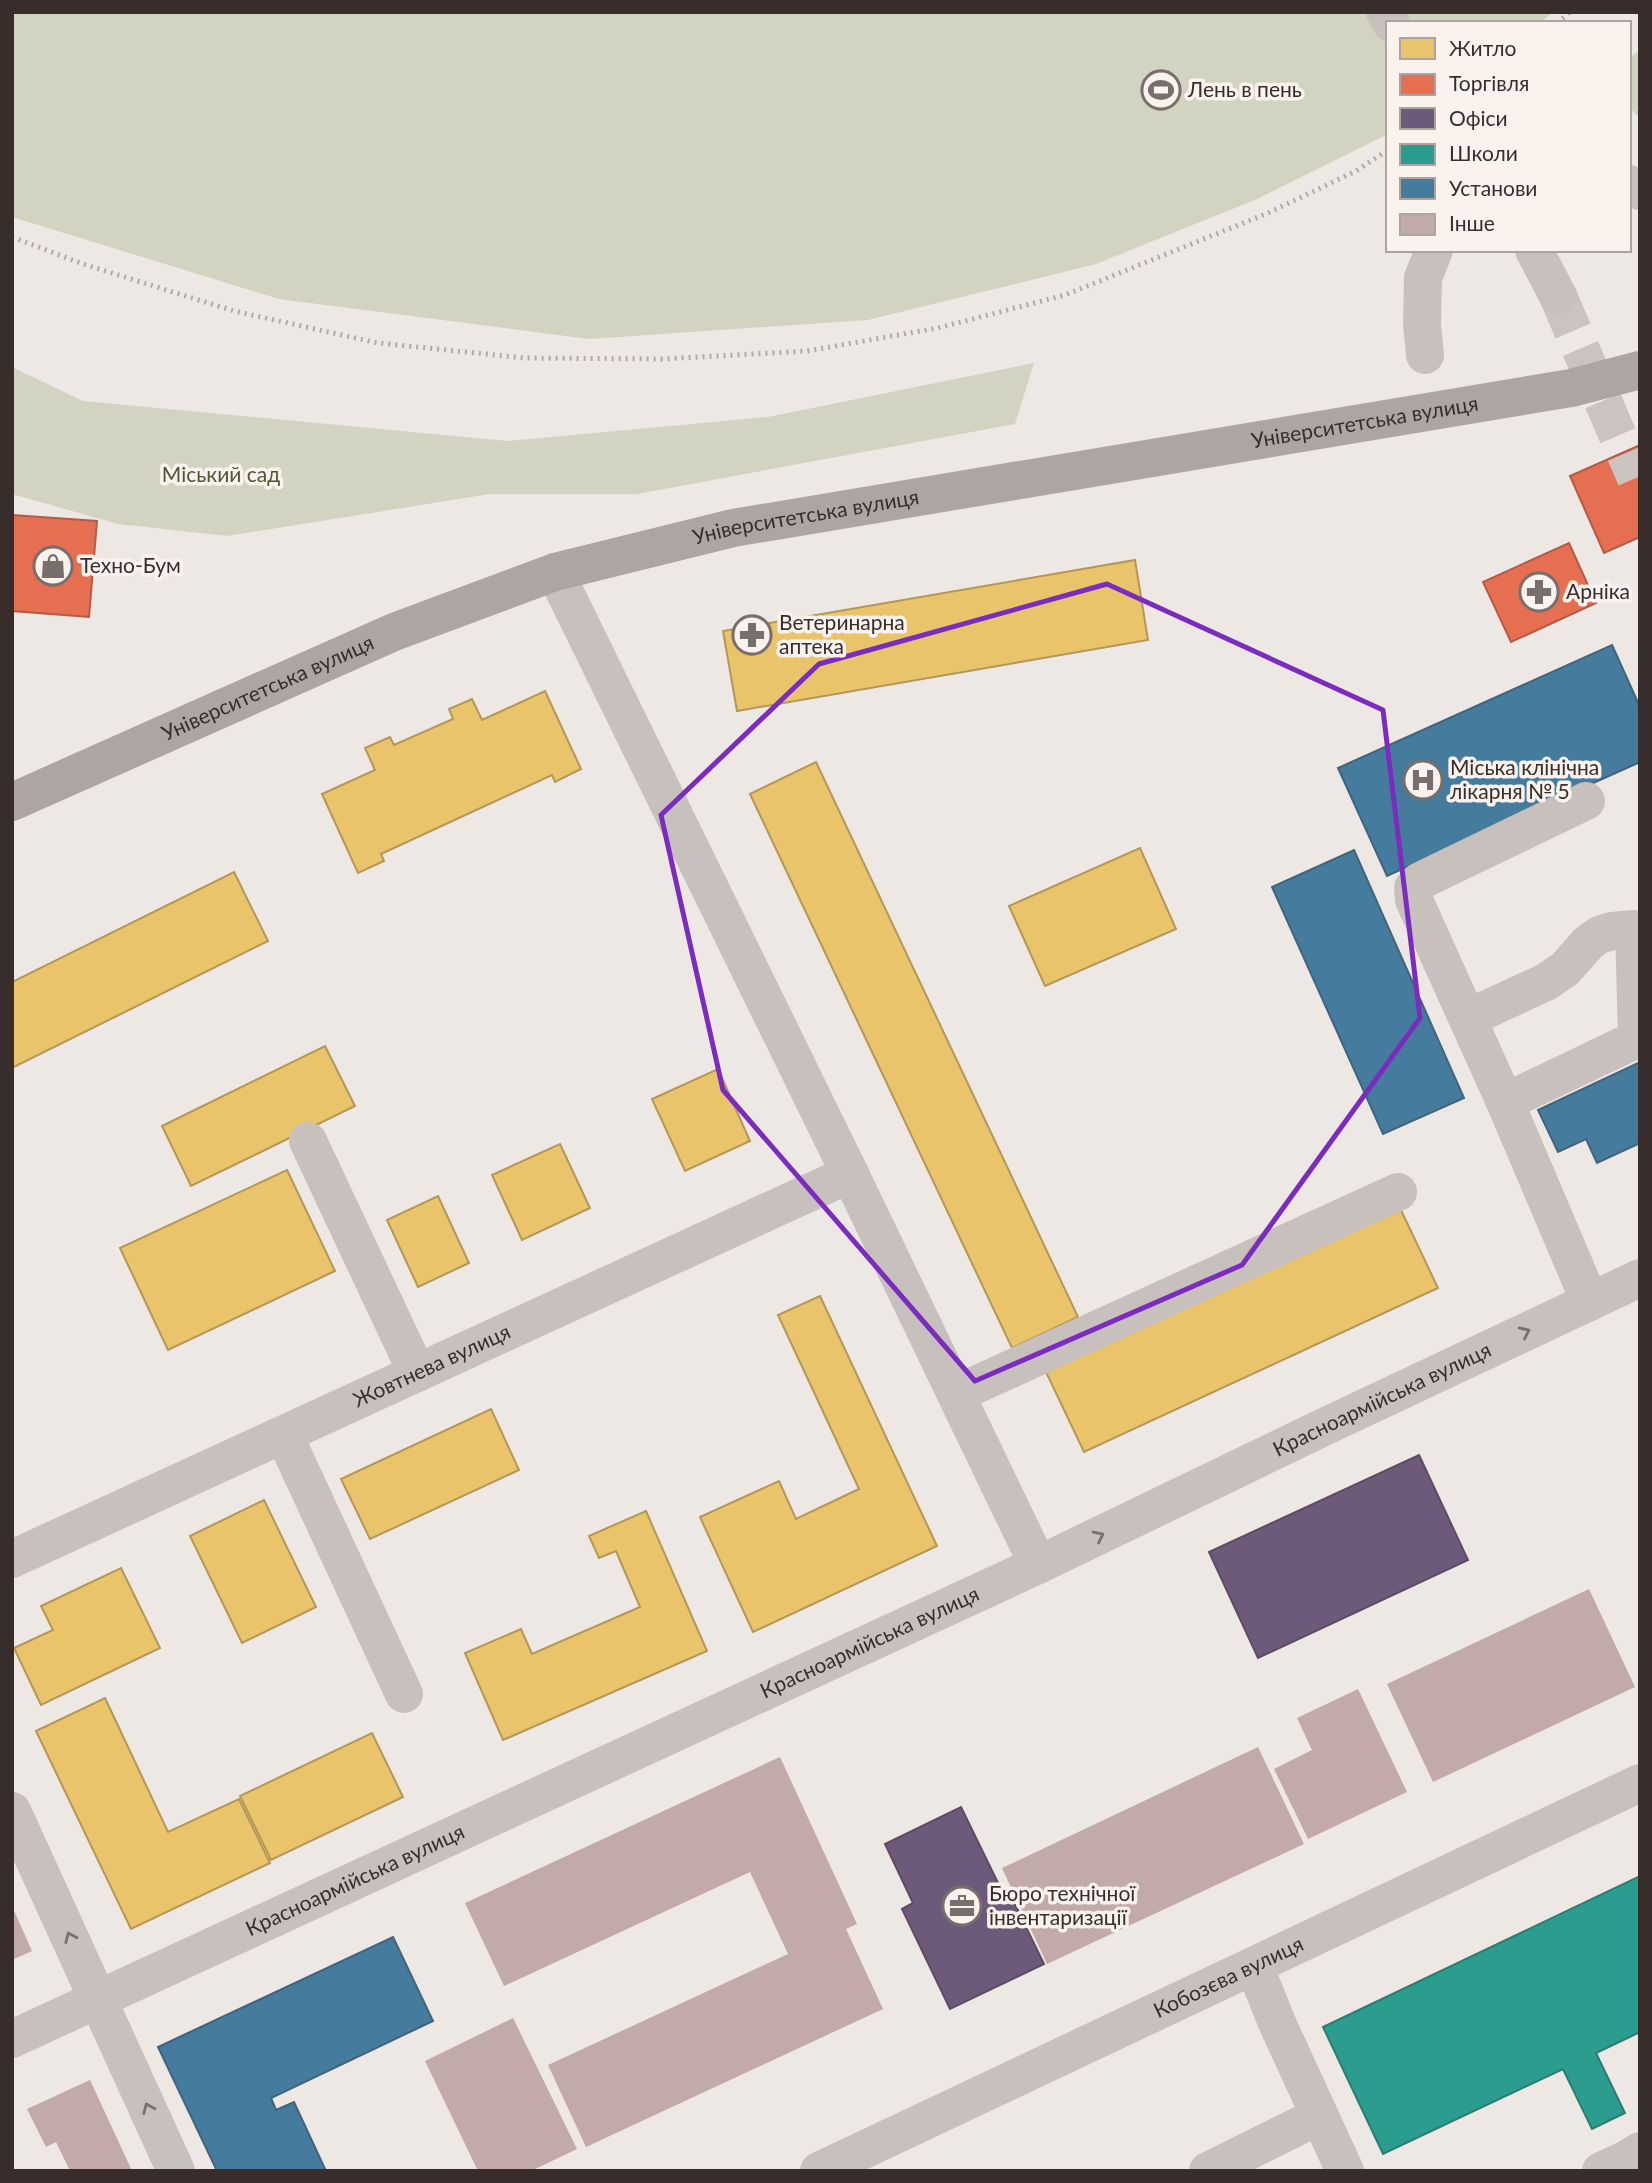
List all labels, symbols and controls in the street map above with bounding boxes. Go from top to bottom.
legend [1386,21,1631,252]
text: Житло [1449,35,1517,60]
sports icon: Лень в пень [1140,69,1182,111]
text: Торгівля [1449,70,1529,95]
place label: Лень в пень [1187,76,1302,101]
text: Офіси [1449,105,1508,130]
text: Школи [1449,140,1518,165]
text: Установи [1449,175,1537,200]
text: Інше [1449,210,1495,235]
street label: Університетська вулиця [1249,390,1480,452]
park label: Міський сад [162,461,280,486]
street label: Університетська вулиця [690,483,921,549]
shop icon: Техно-Бум [32,545,74,587]
place label: Техно-Бум [80,552,181,577]
pharmacy icon: Арніка [1518,571,1560,613]
place label: Арніка [1566,578,1630,603]
place label: Ветеринарна аптека [779,609,905,658]
pharmacy icon: Ветеринарна аптека [731,614,773,656]
street label: Університетська вулиця [157,629,377,745]
place label: Міська клінічна лікарня № 5 [1450,754,1599,803]
hospital icon: Міська клінічна лікарня № 5 [1402,759,1444,801]
street label: Жовтнева вулиця [349,1318,514,1412]
one-way arrow [1518,1326,1530,1340]
street label: Красноармійська вулиця [1268,1336,1495,1461]
one-way arrow [1092,1530,1104,1544]
street label: Красноармійська вулиця [756,1580,983,1703]
street label: Красноармійська вулиця [241,1818,468,1940]
place label: Бюро технічної інвентаризації [989,1880,1136,1929]
office icon: Бюро технічної інвентаризації [941,1885,983,1927]
street label: Кобозєва вулиця [1149,1930,1307,2022]
one-way arrow [64,1932,78,1944]
one-way arrow [142,2103,156,2116]

